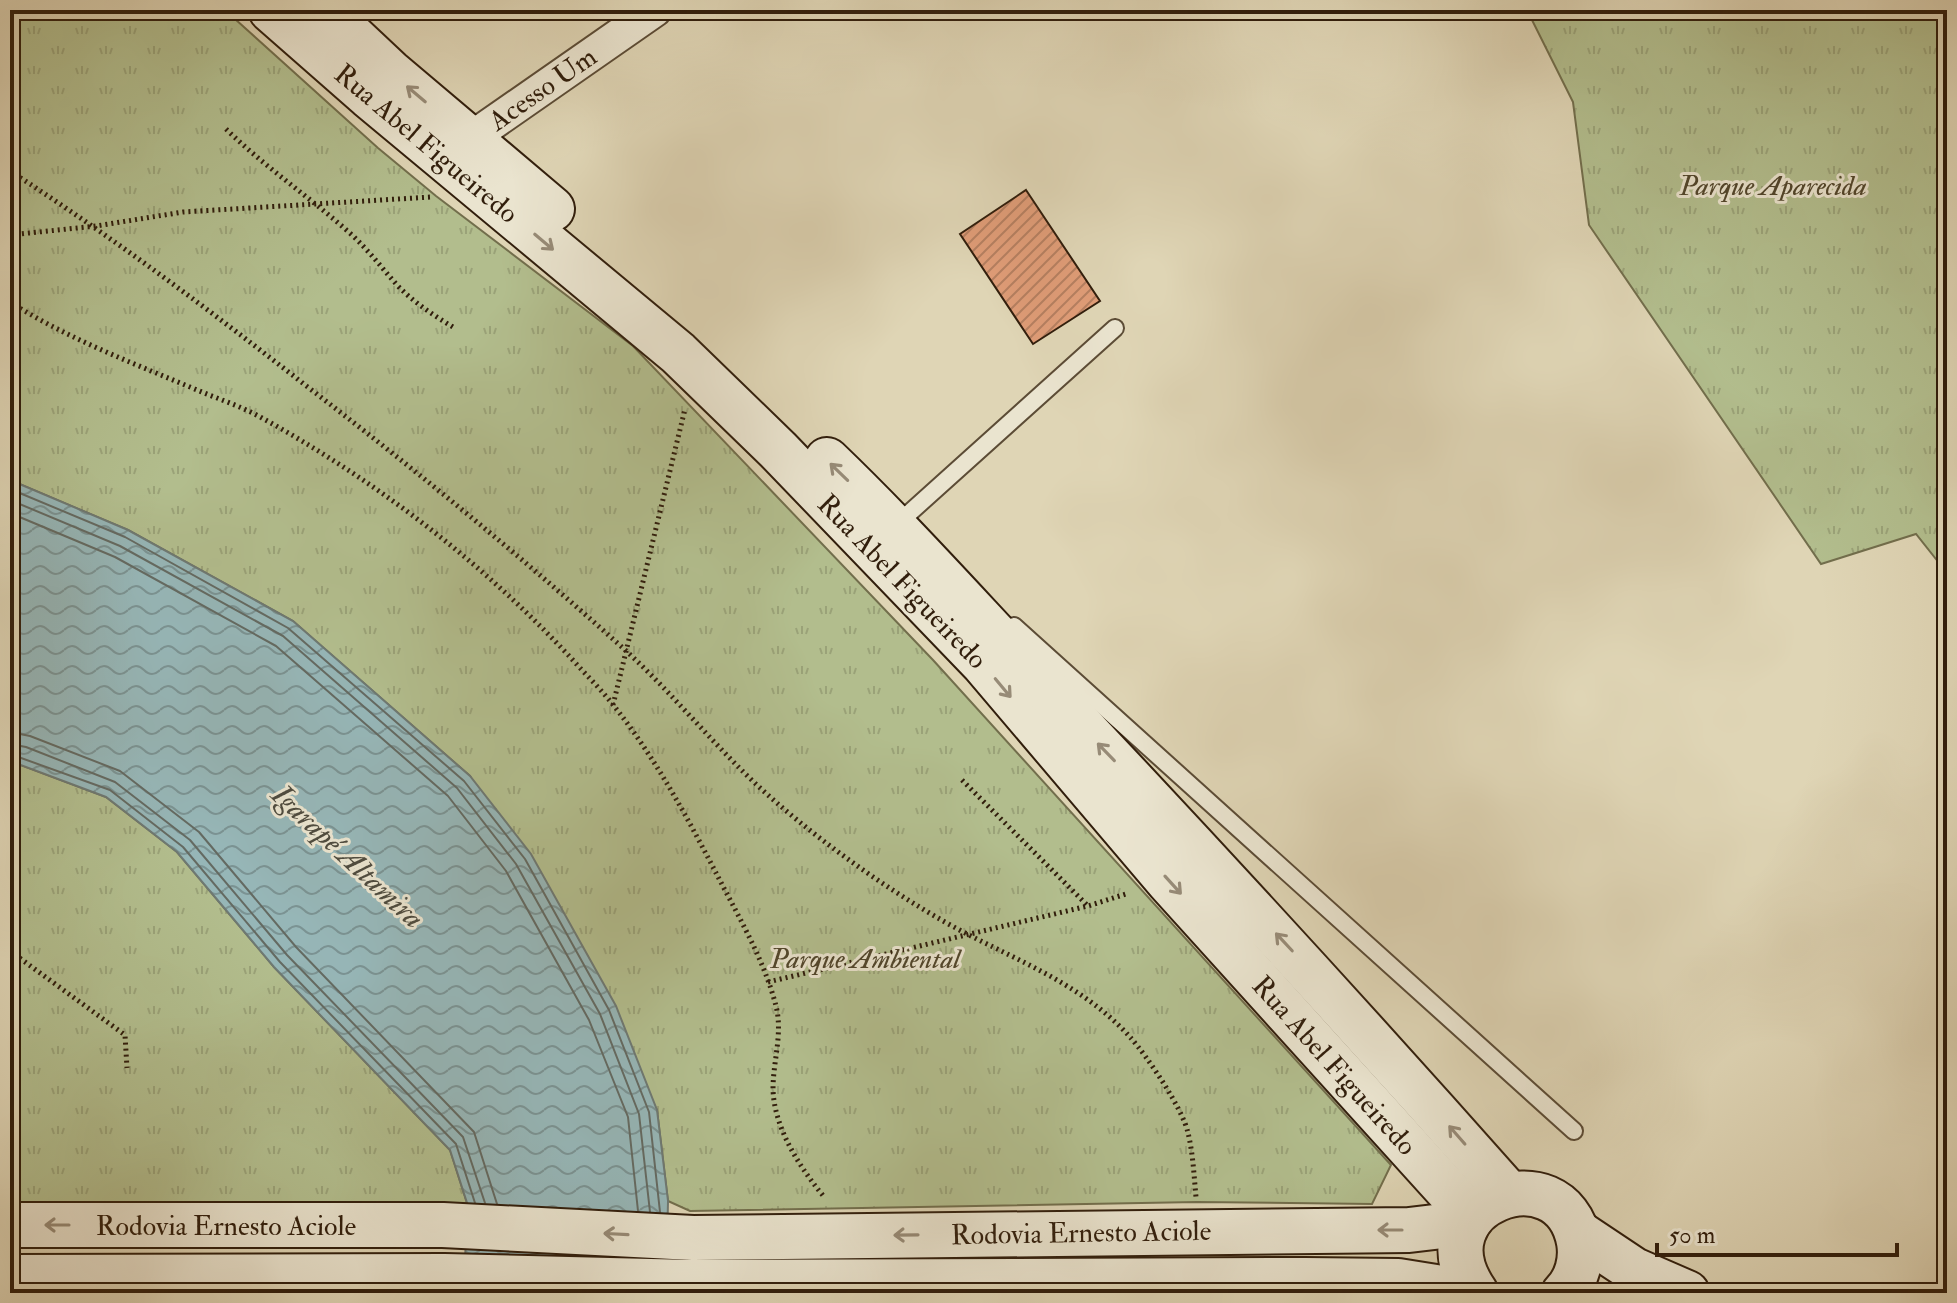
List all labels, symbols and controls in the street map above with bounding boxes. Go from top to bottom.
street label: Acesso Um [481,39,604,140]
street label: Rua Abel Figueiredo [327,57,525,231]
one-way arrow [406,85,426,103]
park label: Parque Aparecida [1678,169,1867,204]
one-way arrow [534,233,554,251]
one-way arrow [829,462,849,481]
street label: Rua Abel Figueiredo [810,487,994,677]
one-way arrow [994,677,1012,698]
one-way arrow [1097,742,1116,762]
water label: Igarapé Altamira [262,775,432,936]
one-way arrow [1163,875,1181,895]
one-way arrow [1274,932,1293,952]
park label: Parque Ambiental [769,942,962,977]
street label: Rua Abel Figueiredo [1244,969,1424,1163]
one-way arrow [1449,1126,1467,1146]
scale bar [1657,1207,1897,1257]
street label: Rodovia Ernesto Aciole [96,1209,356,1244]
street label: Rodovia Ernesto Aciole [951,1214,1212,1253]
one-way arrow [44,1217,71,1233]
text: 50 m [1669,1220,1716,1251]
one-way arrow [1377,1222,1404,1237]
one-way arrow [603,1226,630,1241]
one-way arrow [893,1227,920,1242]

